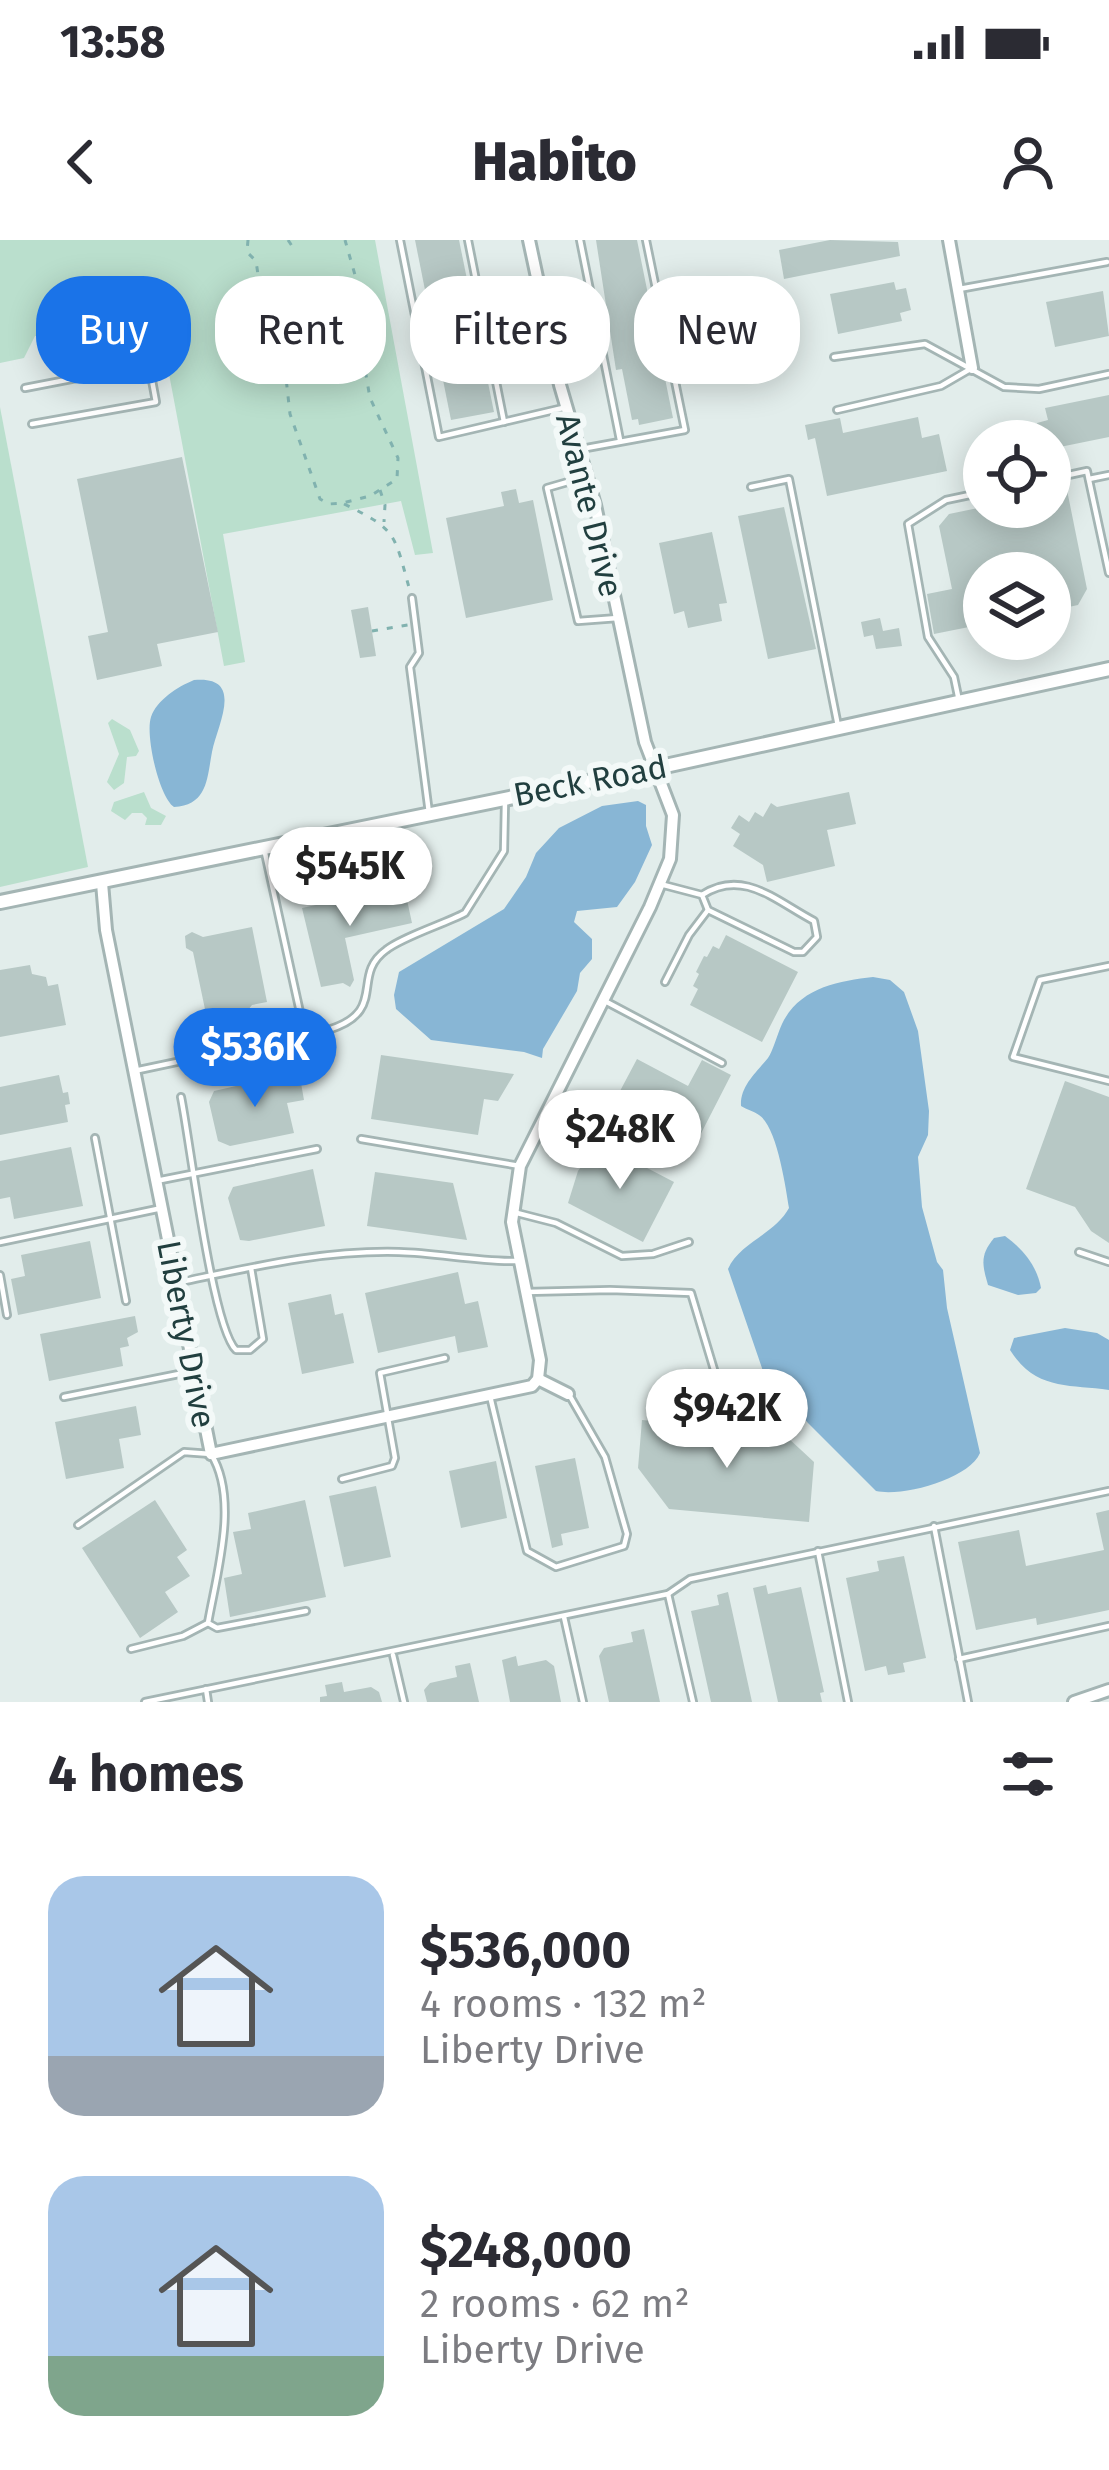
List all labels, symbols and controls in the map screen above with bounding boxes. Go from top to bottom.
text: 13:58 [60,15,166,69]
icon: back [48,129,114,195]
icon: person [995,129,1061,195]
text: Habito [472,130,637,194]
chip: Buy [36,276,191,384]
chip: Rent [215,276,386,384]
chip: Filters [410,276,610,384]
chip: New [634,276,800,384]
street label: Avante Drive [547,409,631,601]
map controls [963,420,1071,660]
button: locate [963,420,1071,528]
button: layers [963,552,1071,660]
street label: Beck Road [510,747,670,815]
pin: $545K [266,827,434,929]
text: $545K [295,843,405,889]
pin: $536K [171,1008,339,1110]
text: $536K [201,1024,309,1070]
pin: $248K [536,1090,704,1192]
text: $248K [565,1106,675,1152]
street label: Liberty Drive [148,1237,224,1431]
pin: $942K [643,1369,811,1471]
text: $942K [673,1385,781,1431]
icon: filters [995,1741,1061,1807]
text: 4 homes [48,1743,244,1805]
text: $536,000 [420,1919,631,1981]
icon: home [144,1924,288,2068]
text: 4 rooms · 132 m² [420,1981,707,2027]
text: Liberty Drive [420,2027,645,2073]
text: $248,000 [420,2219,632,2281]
icon: home [144,2224,288,2368]
text: 2 rooms · 62 m² [420,2281,690,2327]
text: Liberty Drive [420,2327,645,2373]

